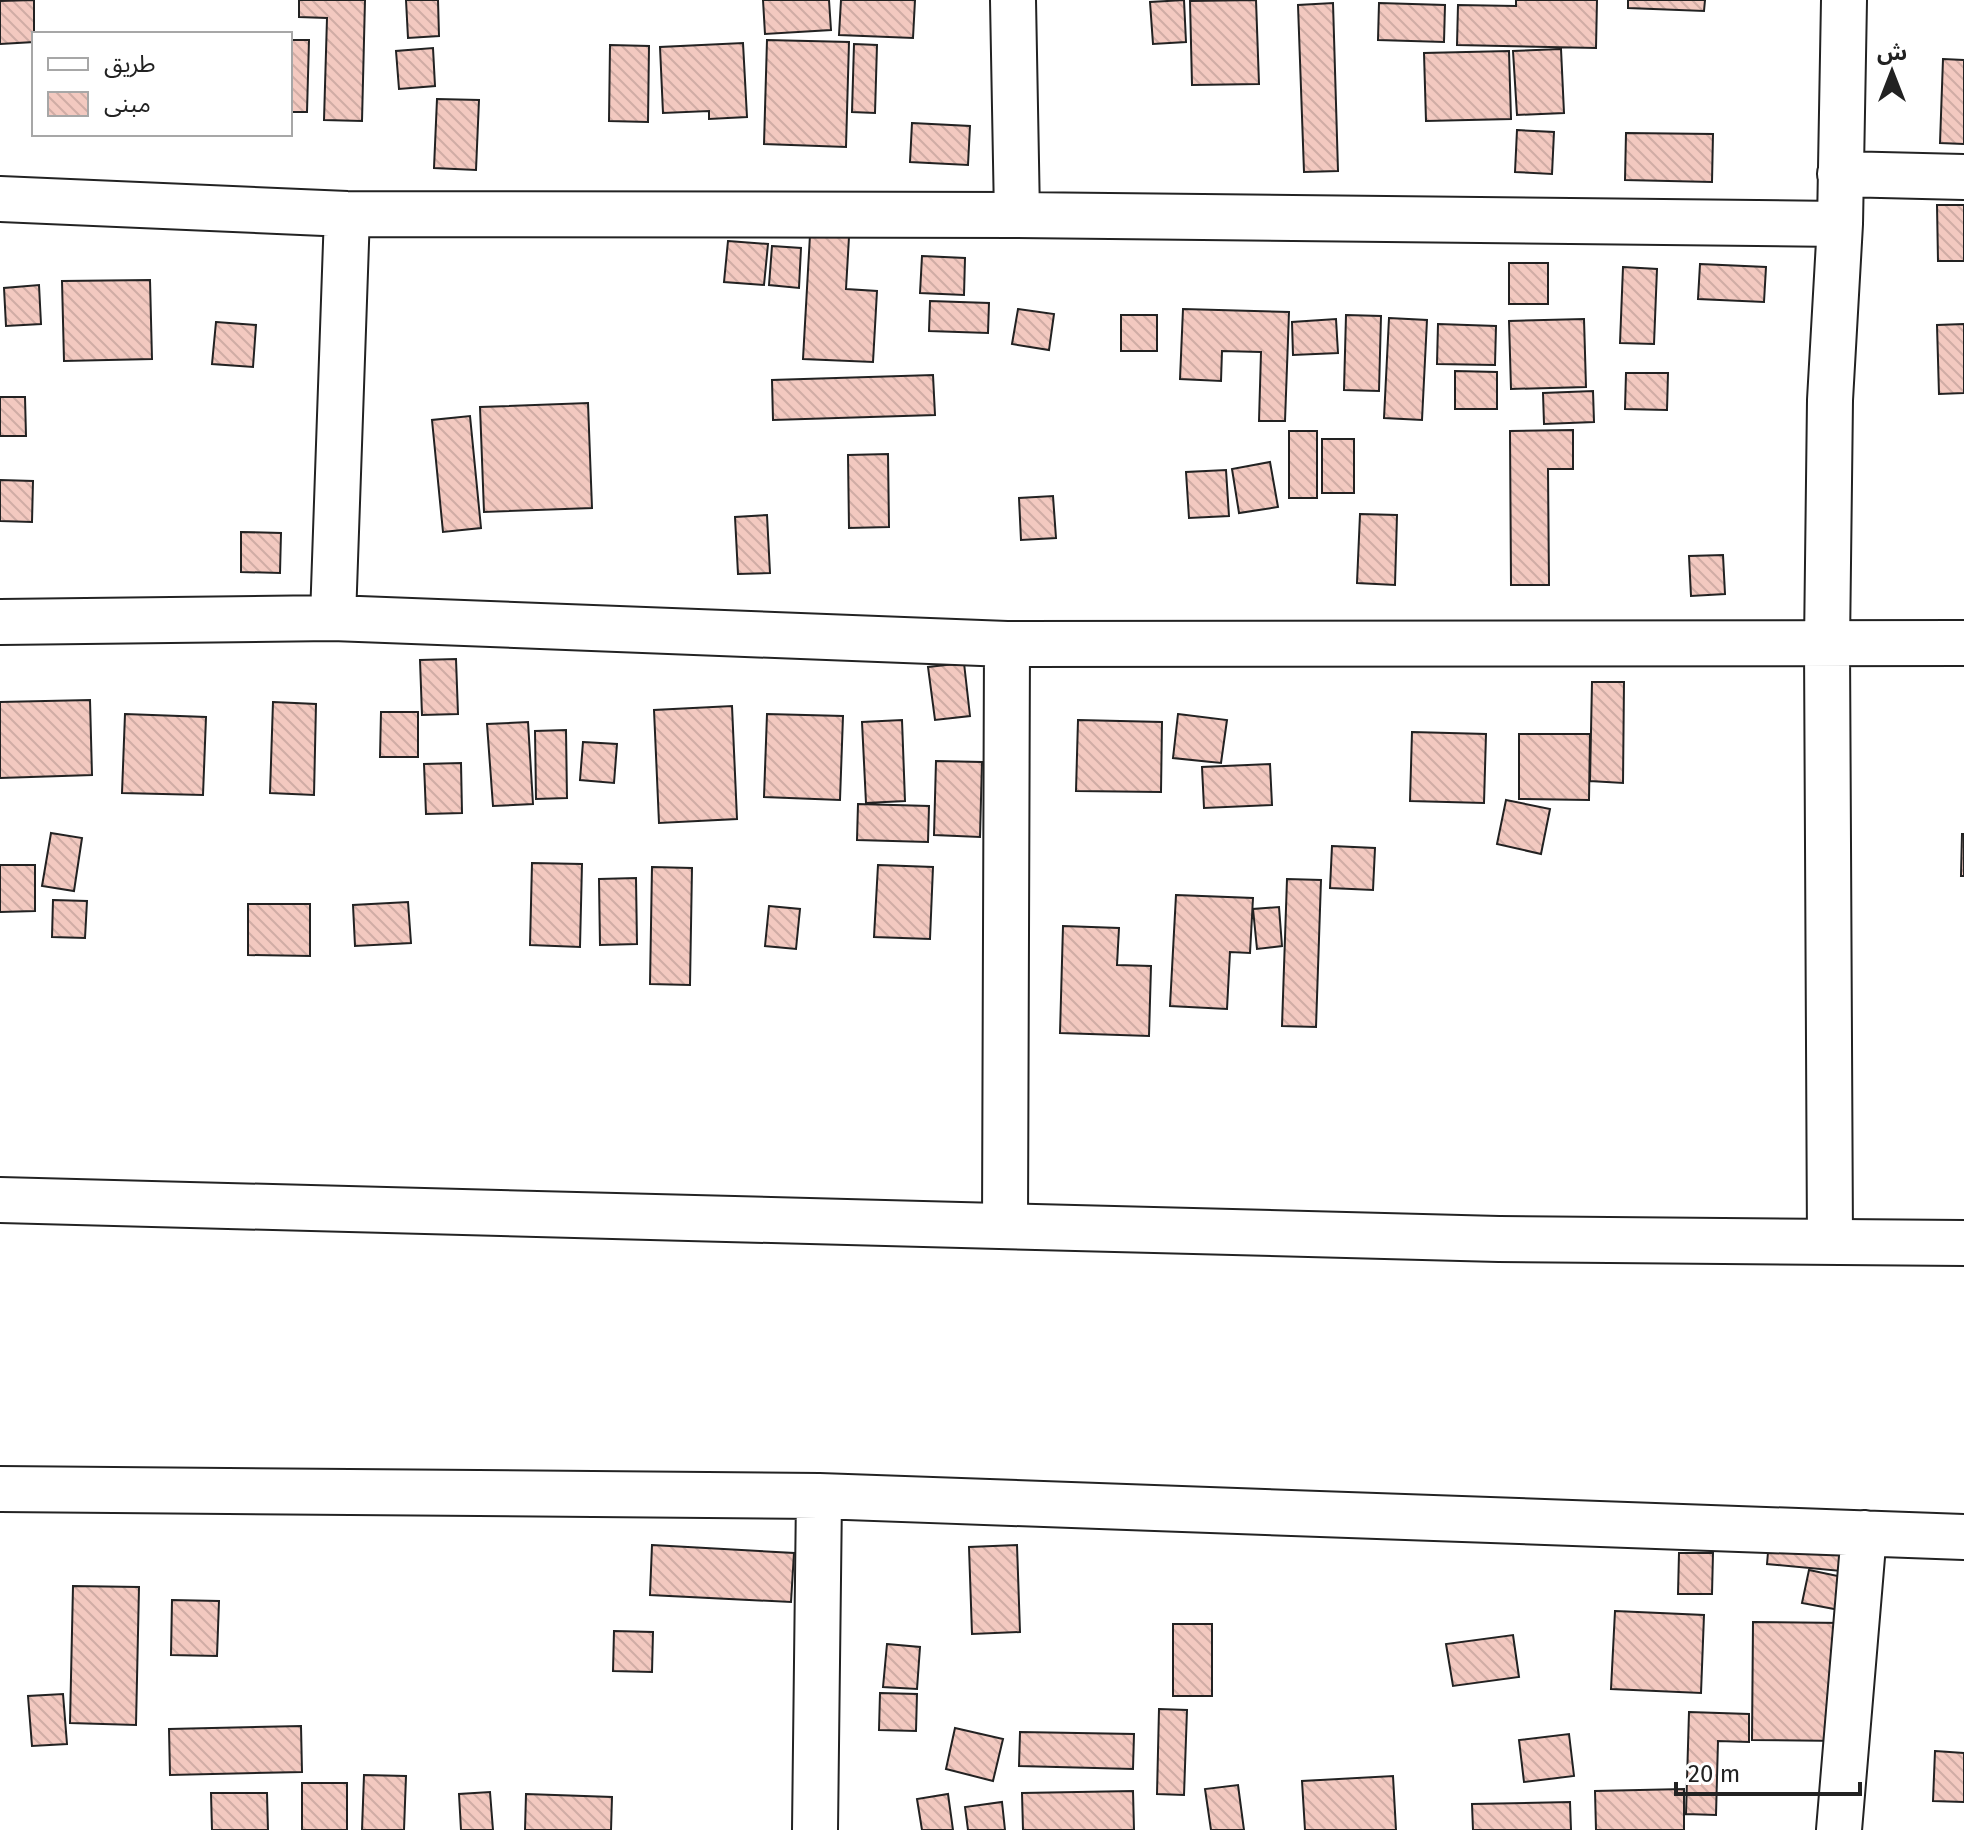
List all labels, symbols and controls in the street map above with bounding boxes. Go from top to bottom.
legend [32,32,292,136]
north arrow [1852,32,1932,112]
text: ش [1877,39,1907,66]
text: طريق [104,50,156,79]
text: مبنى [104,90,151,118]
scale bar [1676,1746,1860,1796]
text: 20 m [1688,1760,1740,1788]

